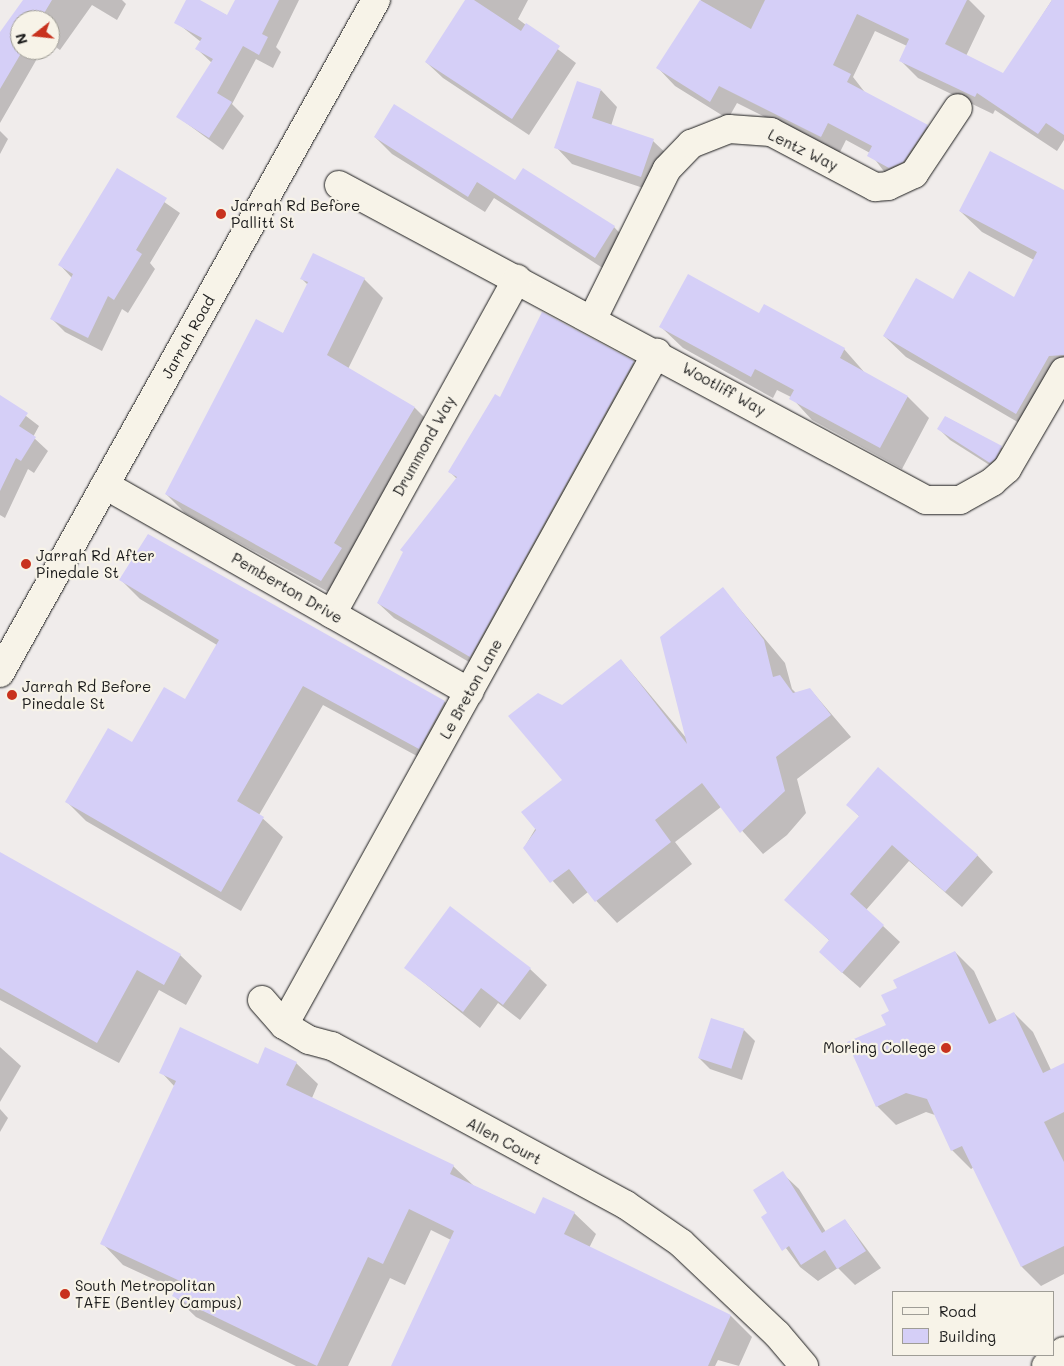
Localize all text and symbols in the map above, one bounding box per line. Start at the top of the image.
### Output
north arrow [10,10,60,60]
text: N [10,31,32,47]
street label: Lentz Way [765,125,841,175]
place label: Jarrah Rd Before Pallitt St [231,196,360,231]
marker: Jarrah Rd Before Pallitt St [215,208,227,220]
street label: Jarrah Road [158,292,218,382]
street label: Wootliff Way [679,359,769,419]
street label: Drummond Way [389,393,459,499]
place label: Jarrah Rd After Pinedale St [36,546,155,581]
street label: Pemberton Drive [228,549,346,627]
marker: Jarrah Rd After Pinedale St [20,558,32,570]
street label: Le Breton Lane [436,636,506,742]
place label: Jarrah Rd Before Pinedale St [22,677,151,712]
marker: Jarrah Rd Before Pinedale St [6,689,18,701]
place label: Morling College [823,1039,936,1057]
marker: Morling College [940,1042,952,1054]
street label: Allen Court [463,1114,545,1168]
place label: South Metropolitan TAFE (Bentley Campus) [75,1276,242,1311]
marker: South Metropolitan TAFE (Bentley Campus) [59,1288,71,1300]
legend [892,1291,1054,1356]
text: Road [939,1301,976,1321]
text: Building [939,1326,996,1346]

